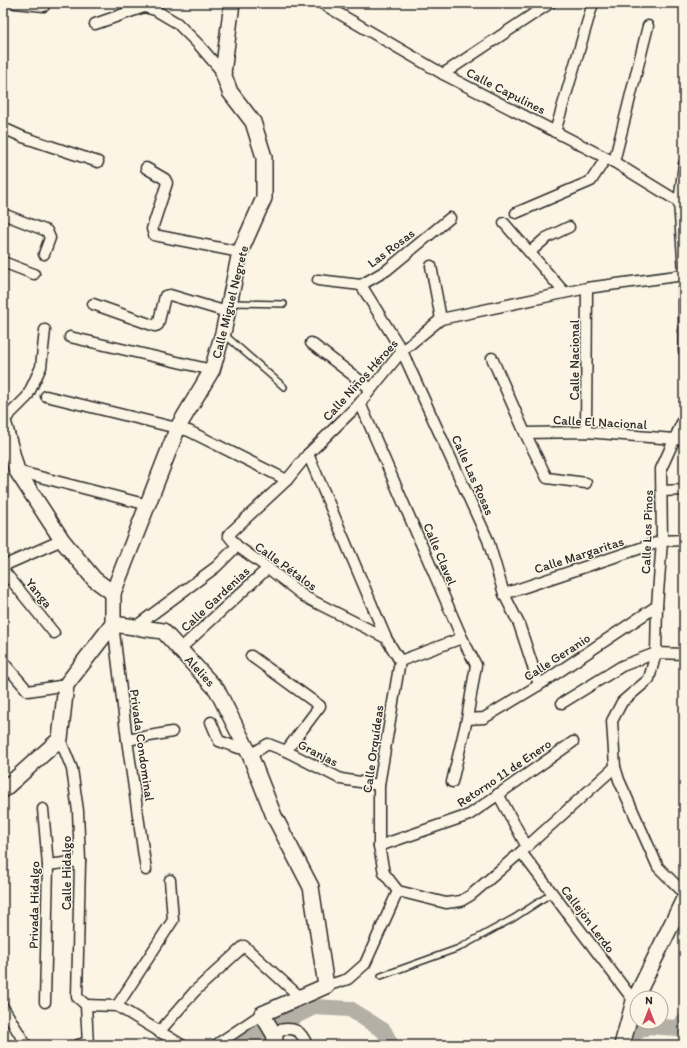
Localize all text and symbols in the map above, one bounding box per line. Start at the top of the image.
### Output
street label: Calle Capulines [464,65,548,117]
street label: Las Rosas [364,225,418,271]
street label: Calle Miguel Negrete [209,244,251,360]
street label: Calle Nacional [567,319,582,400]
street label: Calle Niños Héroes [319,336,401,424]
street label: Calle El Nacional [553,412,648,432]
street label: Calle Las Rosas [449,433,497,518]
street label: Calle Los Pinos [638,489,656,574]
street label: Calle Clavel [420,521,460,588]
street label: Calle Margaritas [532,533,626,577]
street label: Calle Pétalos [252,538,320,594]
street label: Calle Gardenias [177,563,253,635]
street label: Yanga [23,575,56,611]
street label: Calle Geranio [521,630,593,684]
street label: Alelies [182,652,218,690]
street label: Privada Condominal [127,688,157,802]
street label: Calle Orquídeas [359,704,387,794]
street label: Retorno 11 de Enero [454,736,554,810]
street label: Granjas [295,737,341,770]
street label: Calle Hidalgo [59,835,74,910]
street label: Privada Hidalgo [26,861,42,949]
street label: Callejón Lerdo [558,882,618,956]
north arrow [629,990,669,1030]
text: N [645,994,653,1007]

